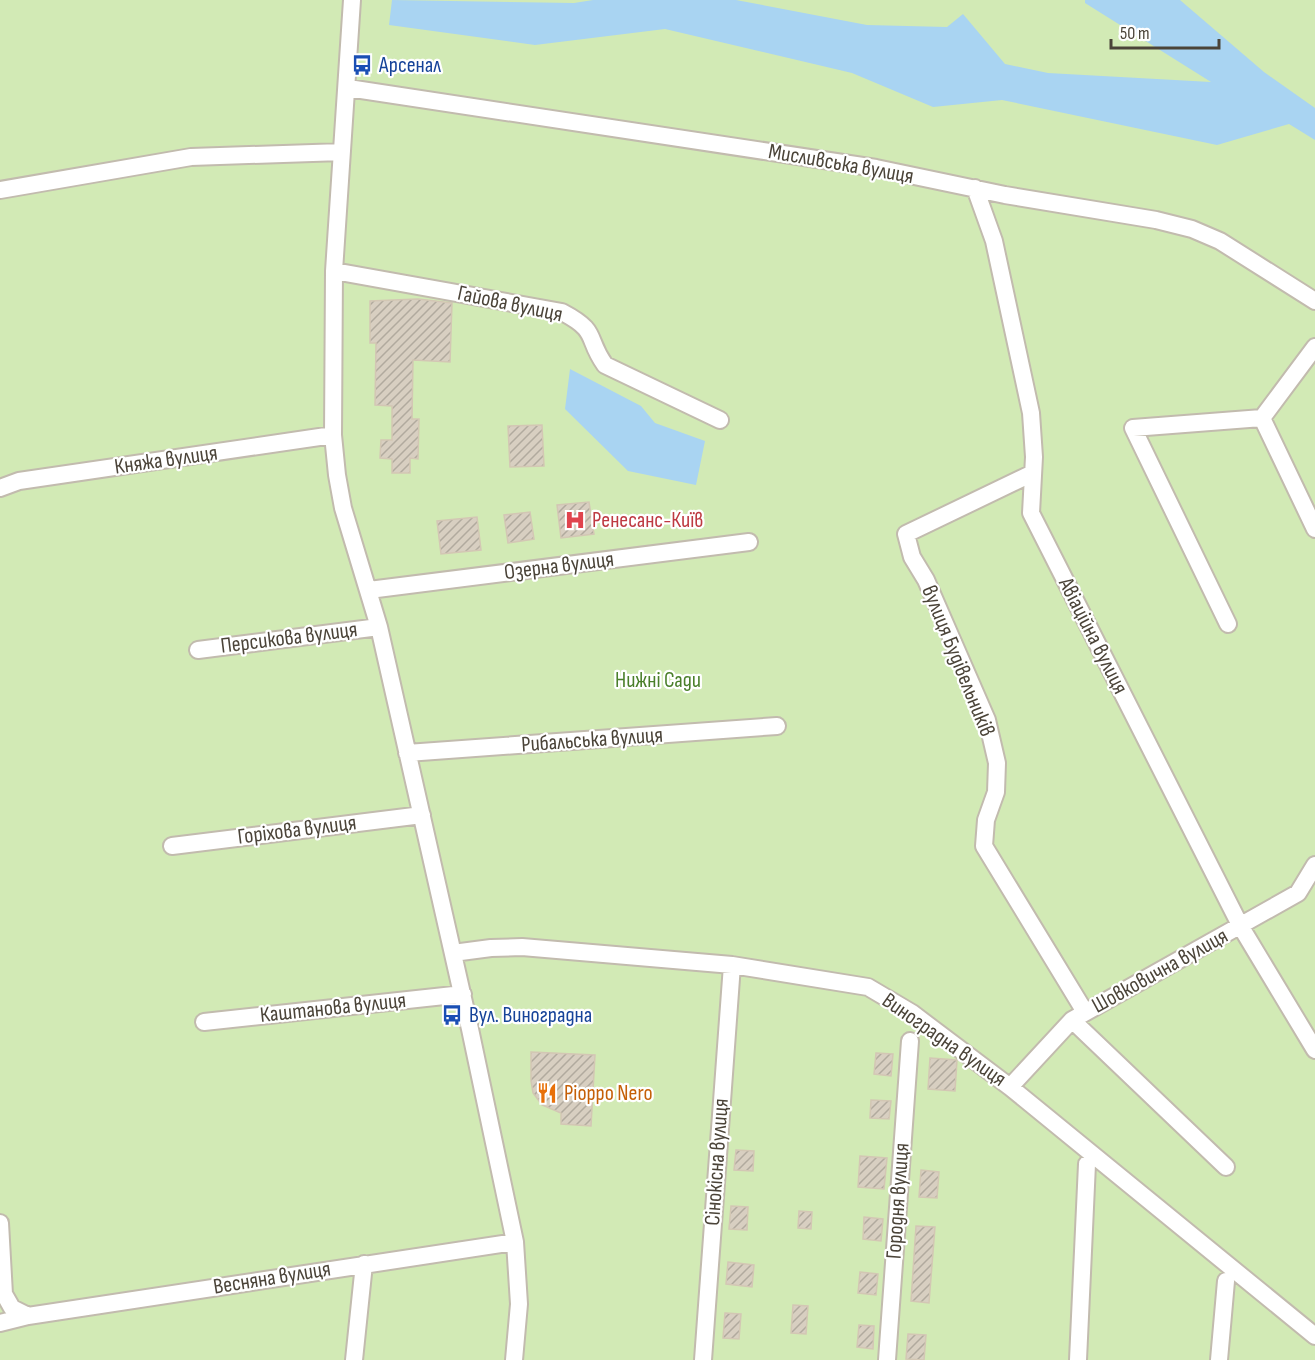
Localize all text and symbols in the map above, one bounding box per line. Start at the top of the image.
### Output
scale bar [1111,12,1219,50]
text: 50 m [1120,23,1150,44]
place label: Арсенал [378,52,441,79]
bus stop icon: Арсенал [350,53,374,77]
street label: Мисливська вулиця [766,138,916,190]
street label: Гайова вулиця [455,280,565,328]
street label: Княжа вулиця [113,439,219,481]
place label: Ренесанс-Київ [592,507,704,534]
hospital icon: Ренесанс-Київ [563,508,587,532]
street label: Озерна вулиця [503,546,615,586]
street label: Авіаційна вулиця [1052,572,1134,699]
street label: вулиця Будівельників [915,581,1001,741]
street label: Персикова вулиця [219,616,359,660]
park label: Нижні Сади [615,667,701,694]
street label: Рибальська вулиця [520,722,664,758]
street label: Горіхова вулиця [236,809,358,851]
street label: Шовковична вулиця [1087,923,1233,1019]
street label: Каштанова вулиця [259,987,407,1029]
street label: Виноградна вулиця [877,987,1011,1093]
place label: Вул. Виноградна [469,1002,592,1029]
bus stop icon: Вул. Виноградна [440,1003,464,1027]
place label: Pioppo Nero [564,1080,653,1107]
restaurant icon: Pioppo Nero [535,1081,559,1105]
street label: Сінокісна вулиця [699,1097,735,1227]
street label: Городня вулиця [880,1142,916,1260]
street label: Весняна вулиця [211,1255,333,1301]

